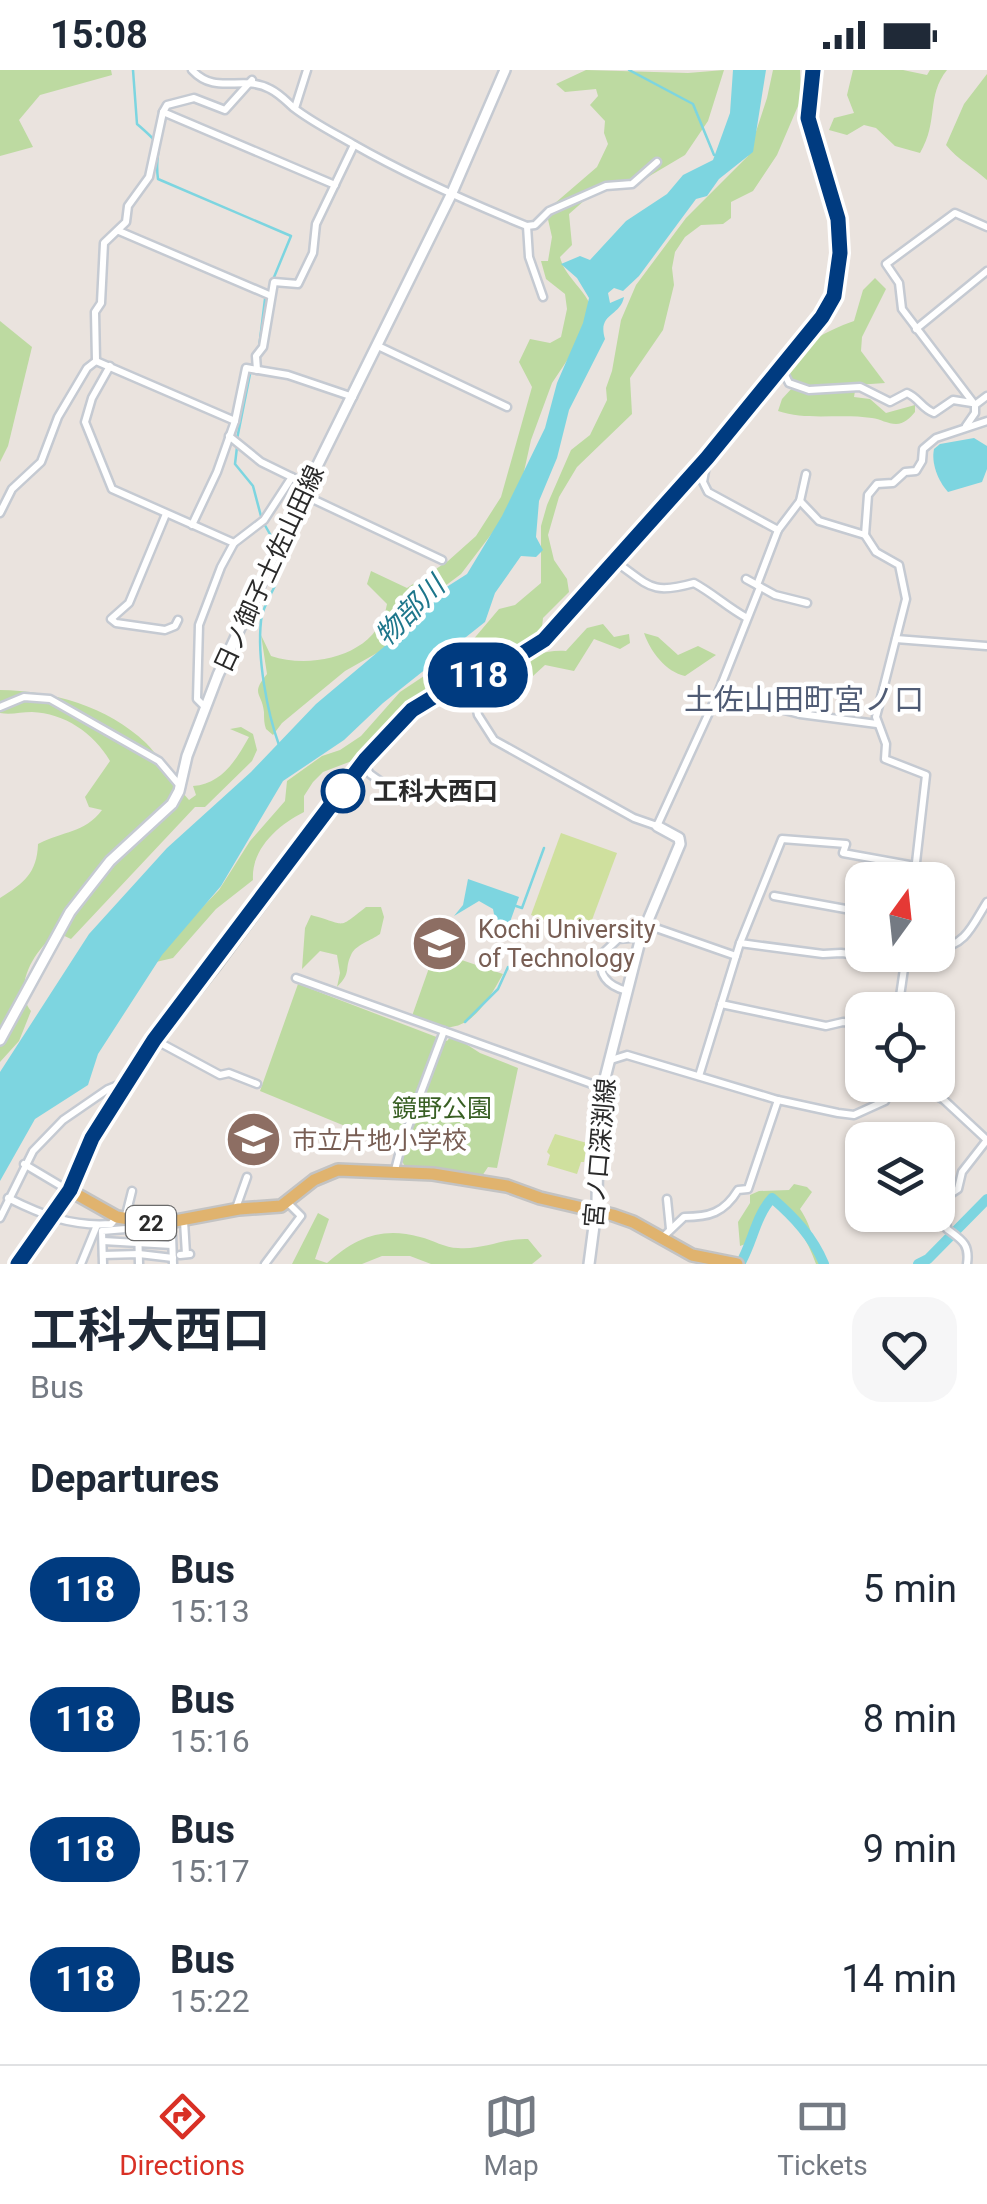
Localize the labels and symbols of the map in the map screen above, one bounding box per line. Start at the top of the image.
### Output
street label: 日ノ御子土佐山田線 [208,461,330,677]
water label: 物部川 [369,568,453,652]
line badge: 118 [420,642,536,708]
district label: 土佐山田町宮ノ口 [684,682,924,717]
marker: 工科大西口 [322,770,364,812]
place label: 工科大西口 [373,777,498,806]
north arrow [845,862,955,972]
school or university icon: Kochi University of Technology [409,913,469,973]
place label: Kochi University of Technology [478,915,656,973]
street label: 宮ノ口深渕線 [579,1077,621,1229]
park label: 鏡野公園 [392,1094,492,1123]
school or university icon: 市立片地小学校 [223,1110,283,1170]
place label: 市立片地小学校 [292,1126,467,1155]
road number: 22 [126,1206,176,1240]

